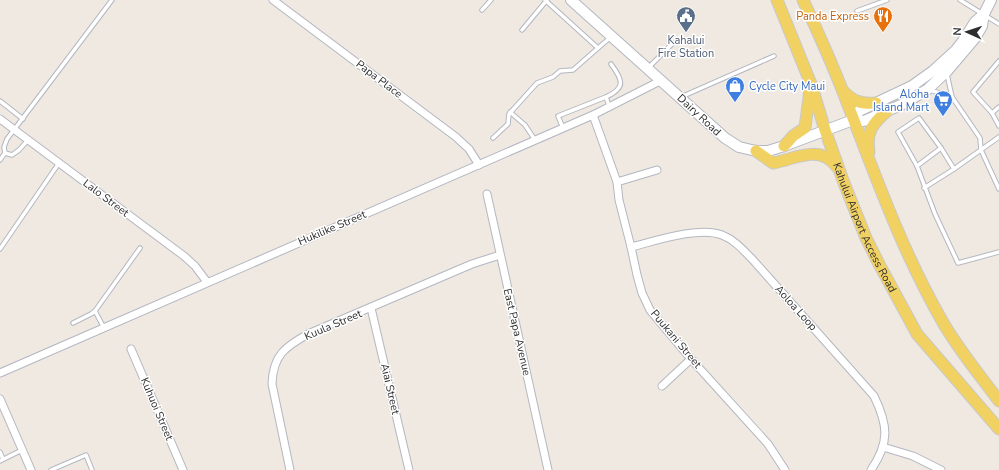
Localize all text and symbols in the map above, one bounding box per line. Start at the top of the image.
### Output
public building icon: Kahalui Fire Station [675,5,697,33]
restaurant icon: Panda Express [872,5,894,33]
place label: Panda Express [796,9,869,24]
north arrow [947,12,987,52]
text: N [950,27,965,36]
place label: Kahalui Fire Station [658,33,714,61]
street label: Papa Place [353,57,405,101]
shop icon: Cycle City Maui [724,75,746,103]
place label: Cycle City Maui [749,79,825,94]
place label: Aloha Island Mart [873,87,929,115]
supermarket icon: Aloha Island Mart [932,89,954,117]
street label: Dairy Road [674,91,724,139]
street label: Kahului Airport Access Road [830,160,900,295]
street label: Lalo Street [80,176,132,220]
street label: Hukilike Street [296,207,368,249]
street label: Aoloa Loop [771,282,821,334]
street label: East Papa Avenue [500,287,534,377]
street label: Kuula Street [302,306,364,344]
street label: Puukani Street [647,307,705,372]
street label: Aiai Street [377,362,403,416]
street label: Kuhuoi Street [137,375,177,443]

